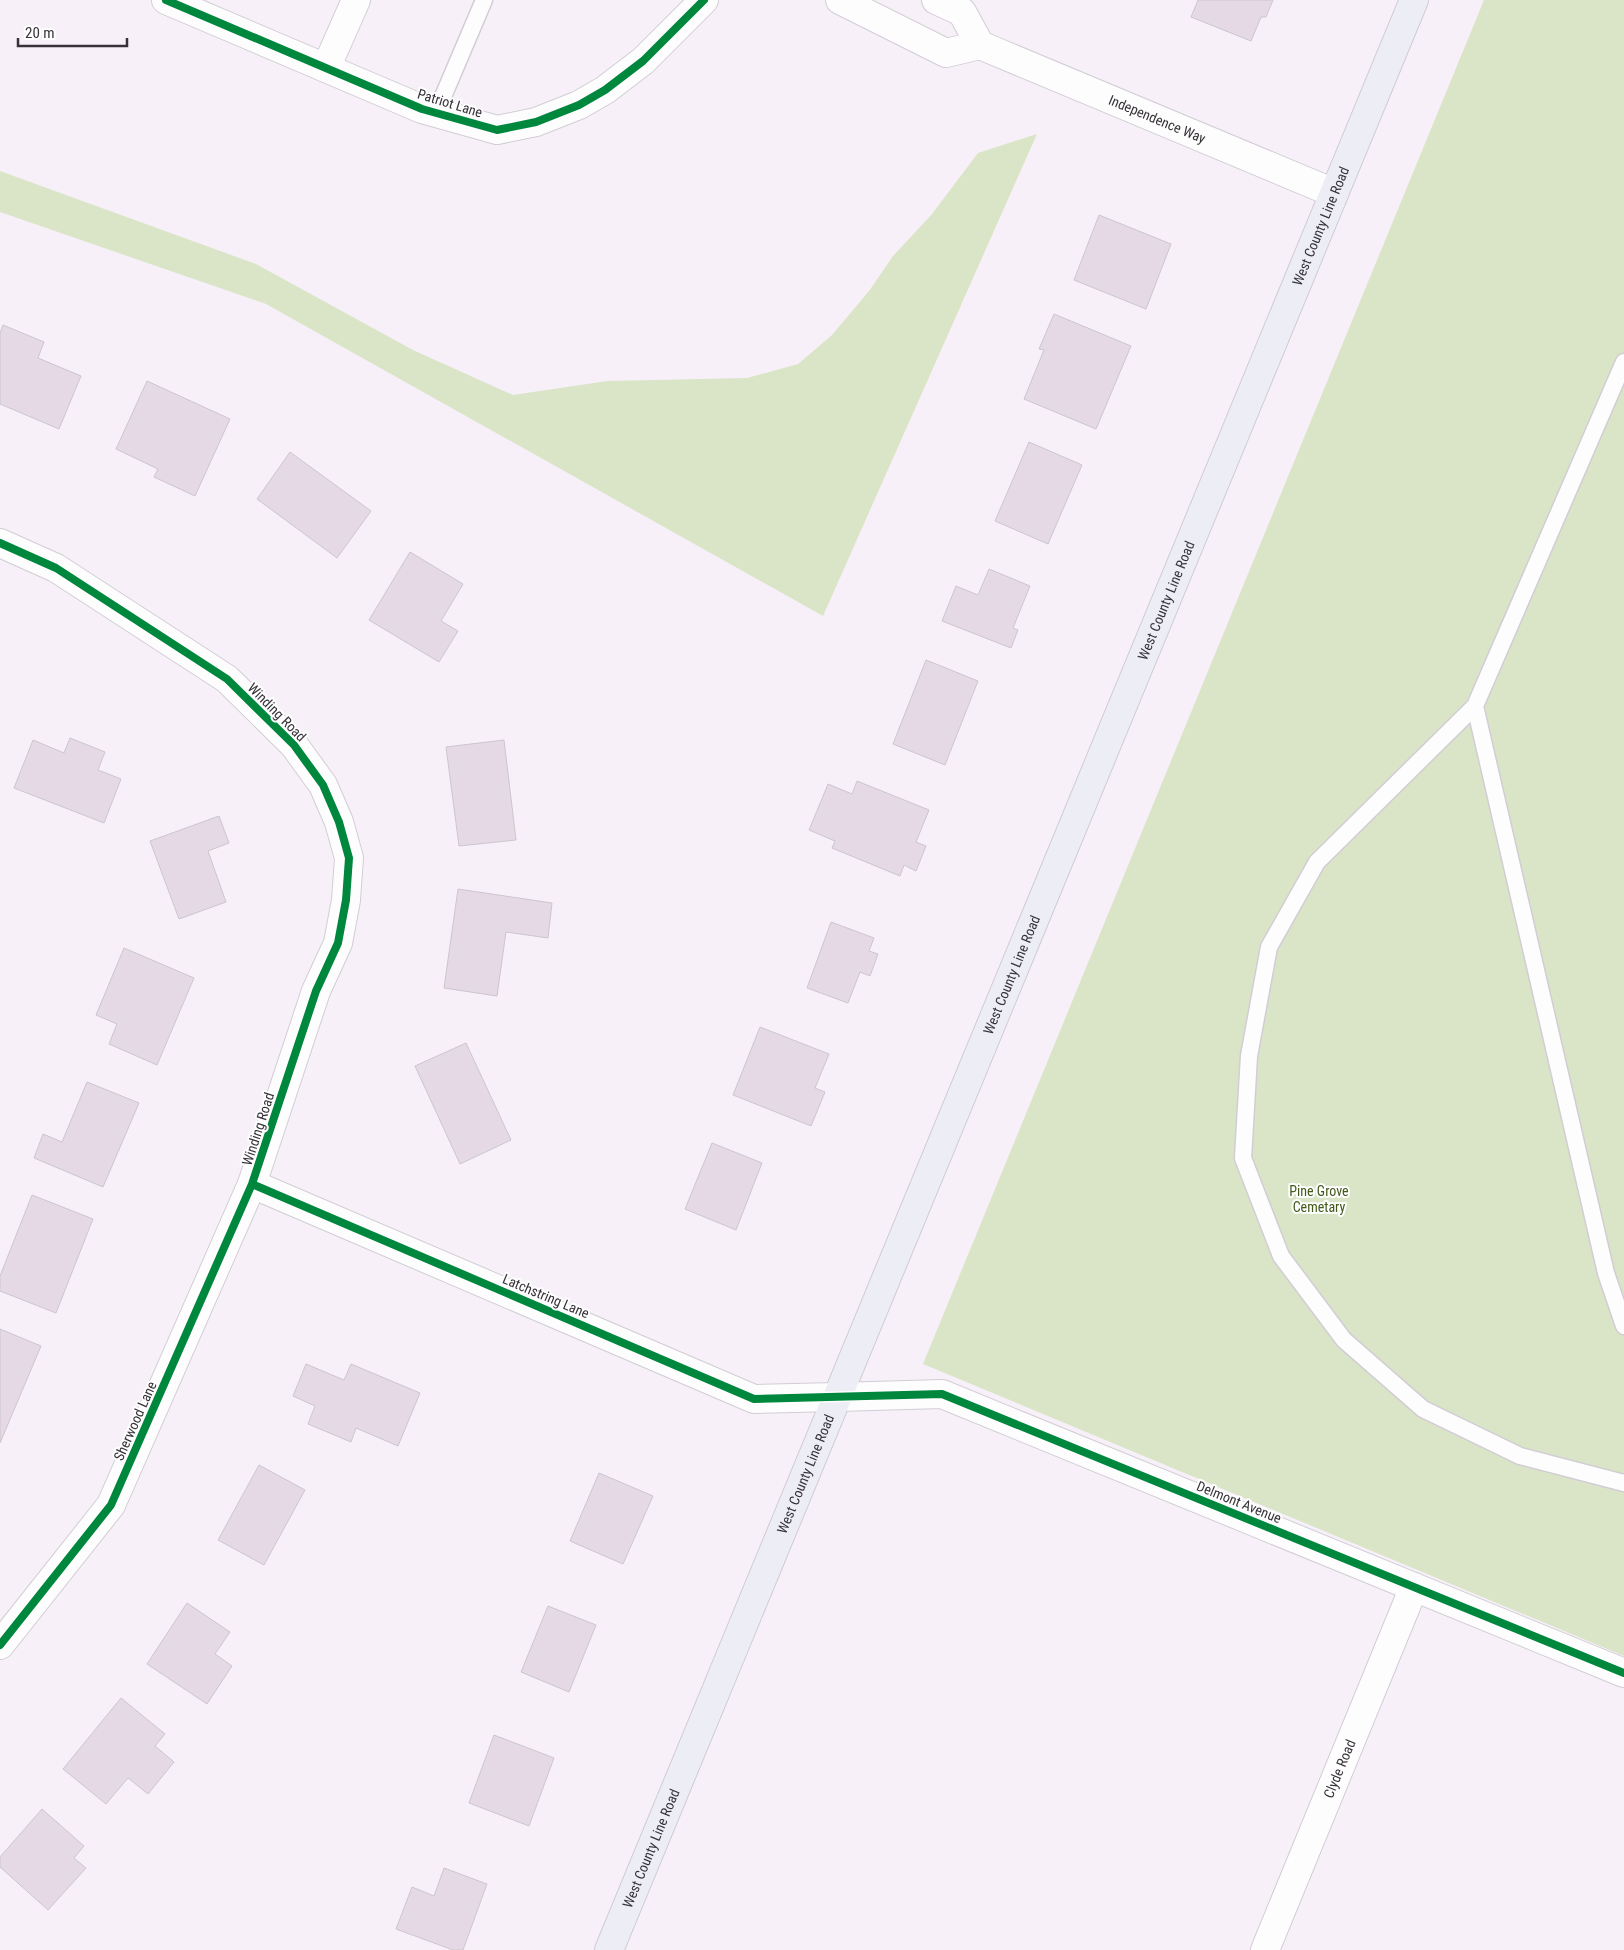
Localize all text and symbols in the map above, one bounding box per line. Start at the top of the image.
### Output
scale bar [18,15,126,47]
text: 20 m [25,24,55,42]
street label: Patriot Lane [416,86,485,121]
street label: Independence Way [1106,92,1208,146]
street label: West County Line Road [1289,164,1352,288]
street label: West County Line Road [1134,539,1198,662]
street label: Winding Road [245,680,309,744]
street label: West County Line Road [980,913,1043,1037]
street label: Winding Road [239,1090,277,1168]
park label: Pine Grove Cemetary [1289,1183,1349,1215]
street label: Latchstring Lane [500,1271,592,1322]
street label: Sherwood Lane [110,1379,160,1463]
street label: West County Line Road [774,1412,837,1536]
street label: Delmont Avenue [1194,1478,1284,1526]
street label: Clyde Road [1320,1737,1359,1800]
street label: West County Line Road [619,1787,683,1910]

